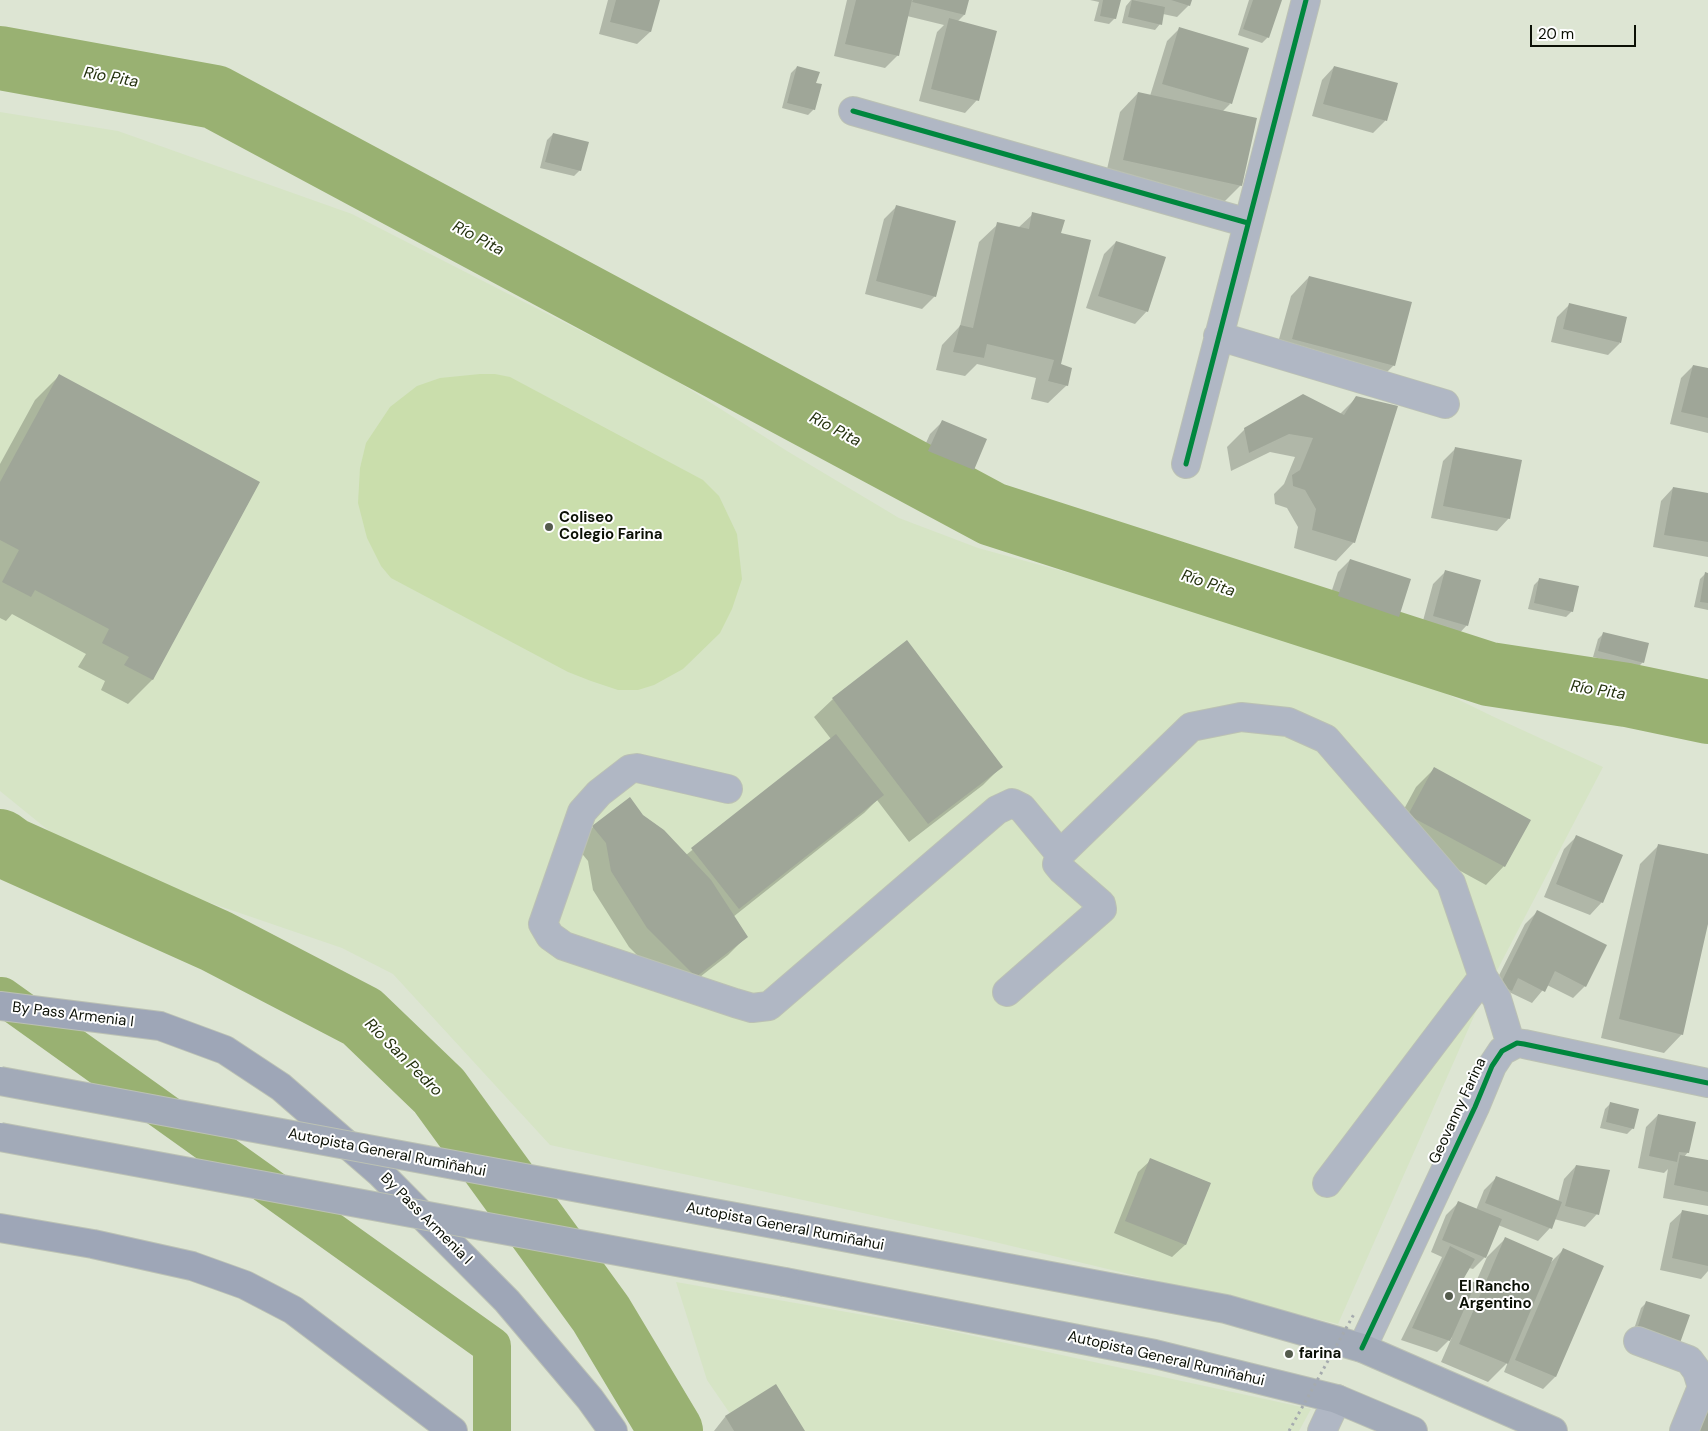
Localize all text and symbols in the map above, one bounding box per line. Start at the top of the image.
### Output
scale bar [1533,15,1639,47]
text: 20 m [1538,24,1574,44]
water label: Río Pita [82,64,140,92]
water label: Río Pita [449,218,507,260]
water label: Río Pita [806,409,864,451]
place label: Coliseo Colegio Farina [559,509,663,544]
marker: Coliseo Colegio Farina [543,521,555,533]
water label: Río Pita [1179,566,1237,602]
water label: Río Pita [1569,677,1627,705]
street label: By Pass Armenia I [11,999,135,1031]
water label: Río San Pedro [360,1015,446,1101]
street label: Geovanny Farina [1426,1055,1490,1167]
street label: Autopista General Rumiñahui [286,1125,488,1181]
street label: By Pass Armenia I [376,1169,476,1269]
street label: Autopista General Rumiñahui [684,1199,886,1255]
place label: El Rancho Argentino [1459,1278,1532,1313]
marker: El Rancho Argentino [1443,1290,1455,1302]
street label: Autopista General Rumiñahui [1066,1328,1266,1390]
place label: farina [1299,1345,1341,1363]
marker: farina [1283,1348,1295,1360]

